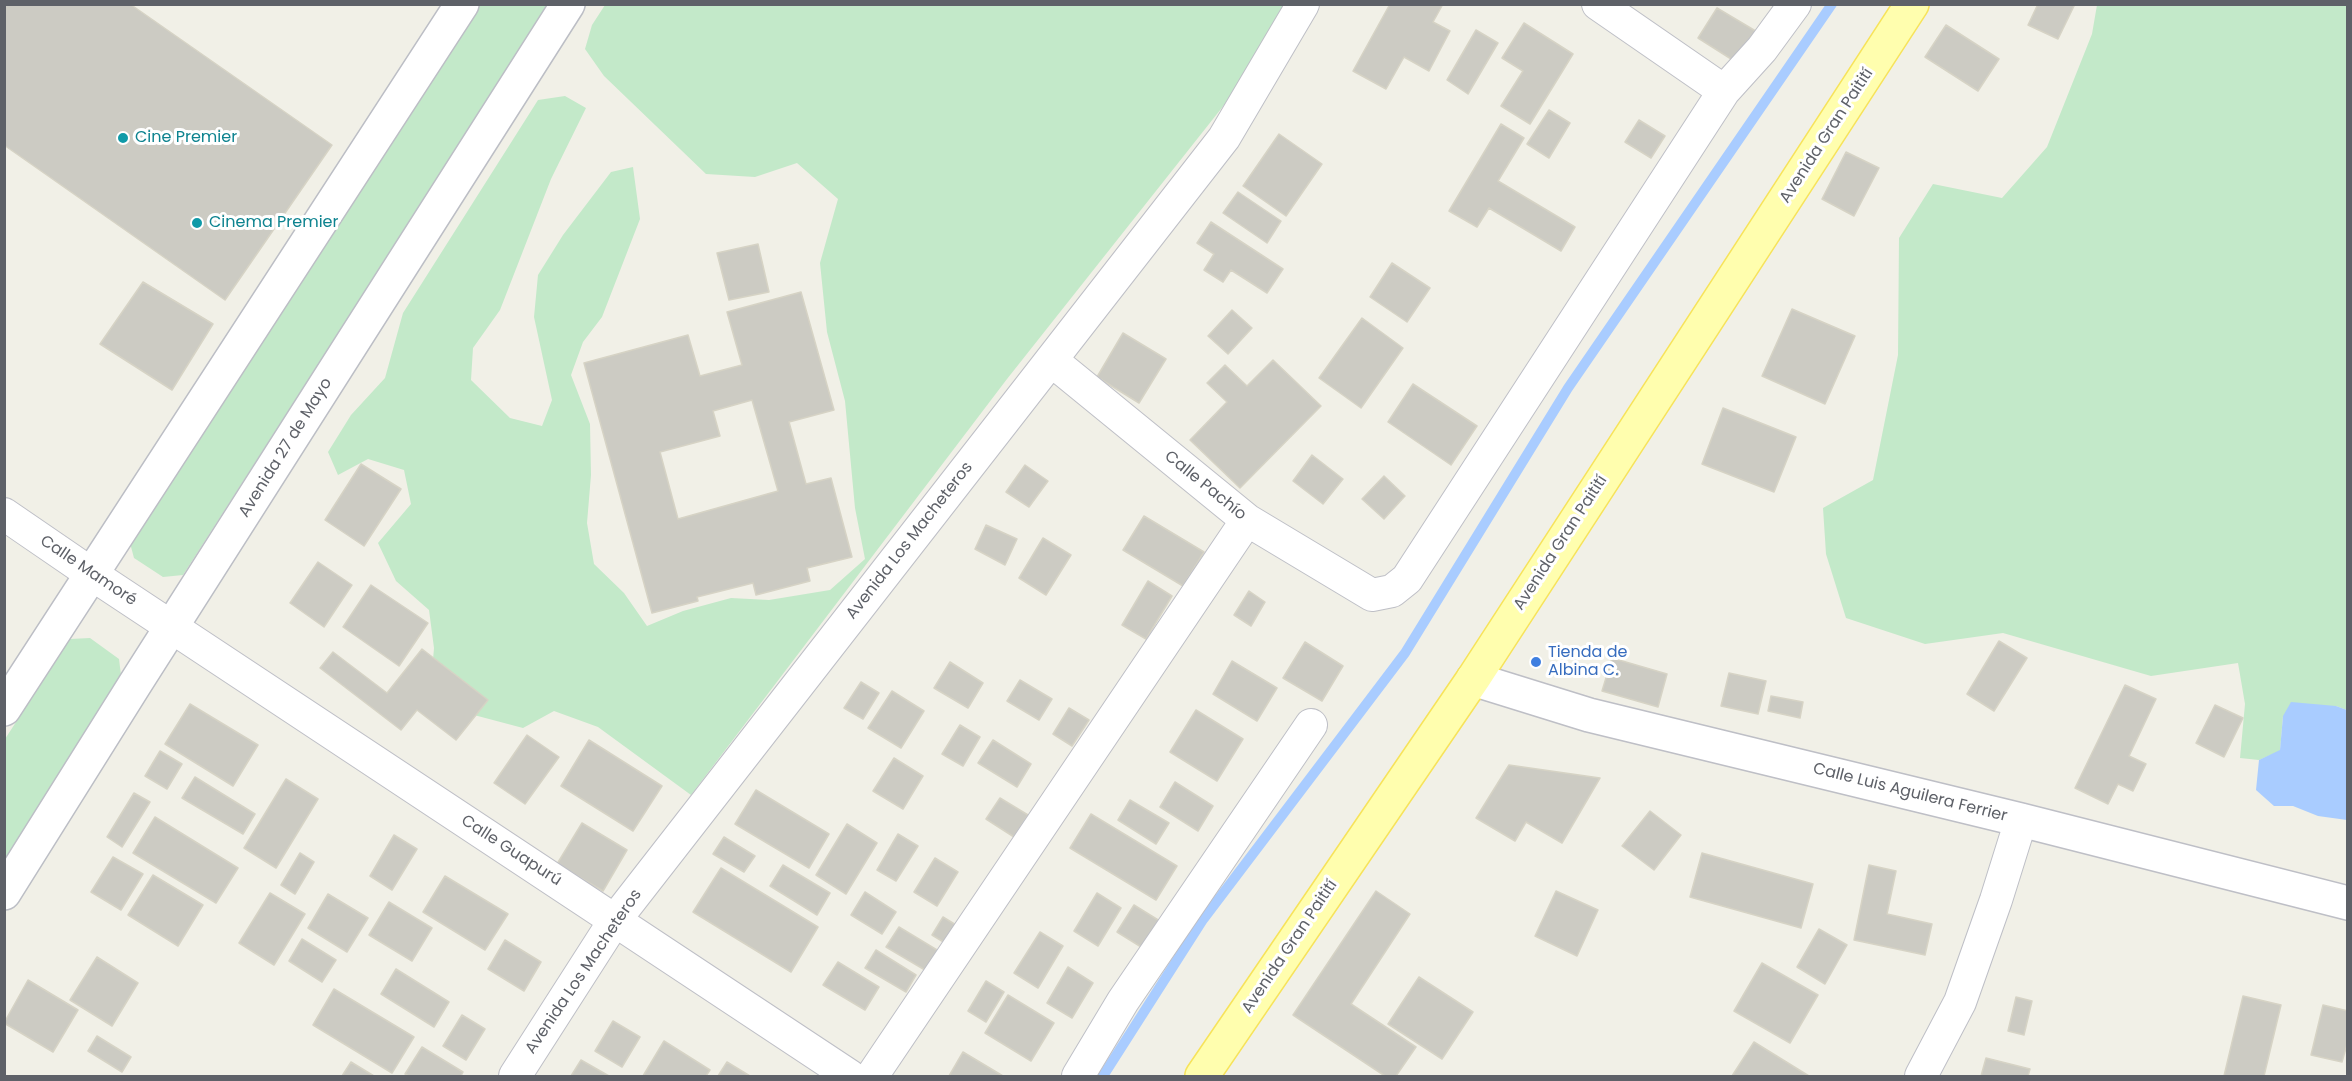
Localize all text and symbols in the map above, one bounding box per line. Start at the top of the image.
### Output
street label: Avenida Gran Paitití [1776,65,1878,207]
place label: Cine Premier [135,128,237,148]
marker: Cine Premier [116,131,130,145]
place label: Cinema Premier [209,213,338,233]
marker: Cinema Premier [190,216,204,230]
street label: Avenida 27 de Mayo [235,375,337,521]
street label: Calle Pachío [1160,447,1250,525]
street label: Avenida Los Macheteros [843,459,977,623]
street label: Avenida Gran Paitití [1510,472,1612,614]
street label: Calle Mamoré [36,532,140,610]
place label: Tienda de Albina C. [1548,643,1627,681]
marker: Tienda de Albina C. [1529,655,1543,669]
street label: Calle Luis Aguilera Ferrier [1811,760,2009,826]
street label: Calle Guapurú [457,811,565,891]
street label: Avenida Gran Paitití [1238,877,1342,1017]
street label: Avenida Los Macheteros [522,886,646,1058]

